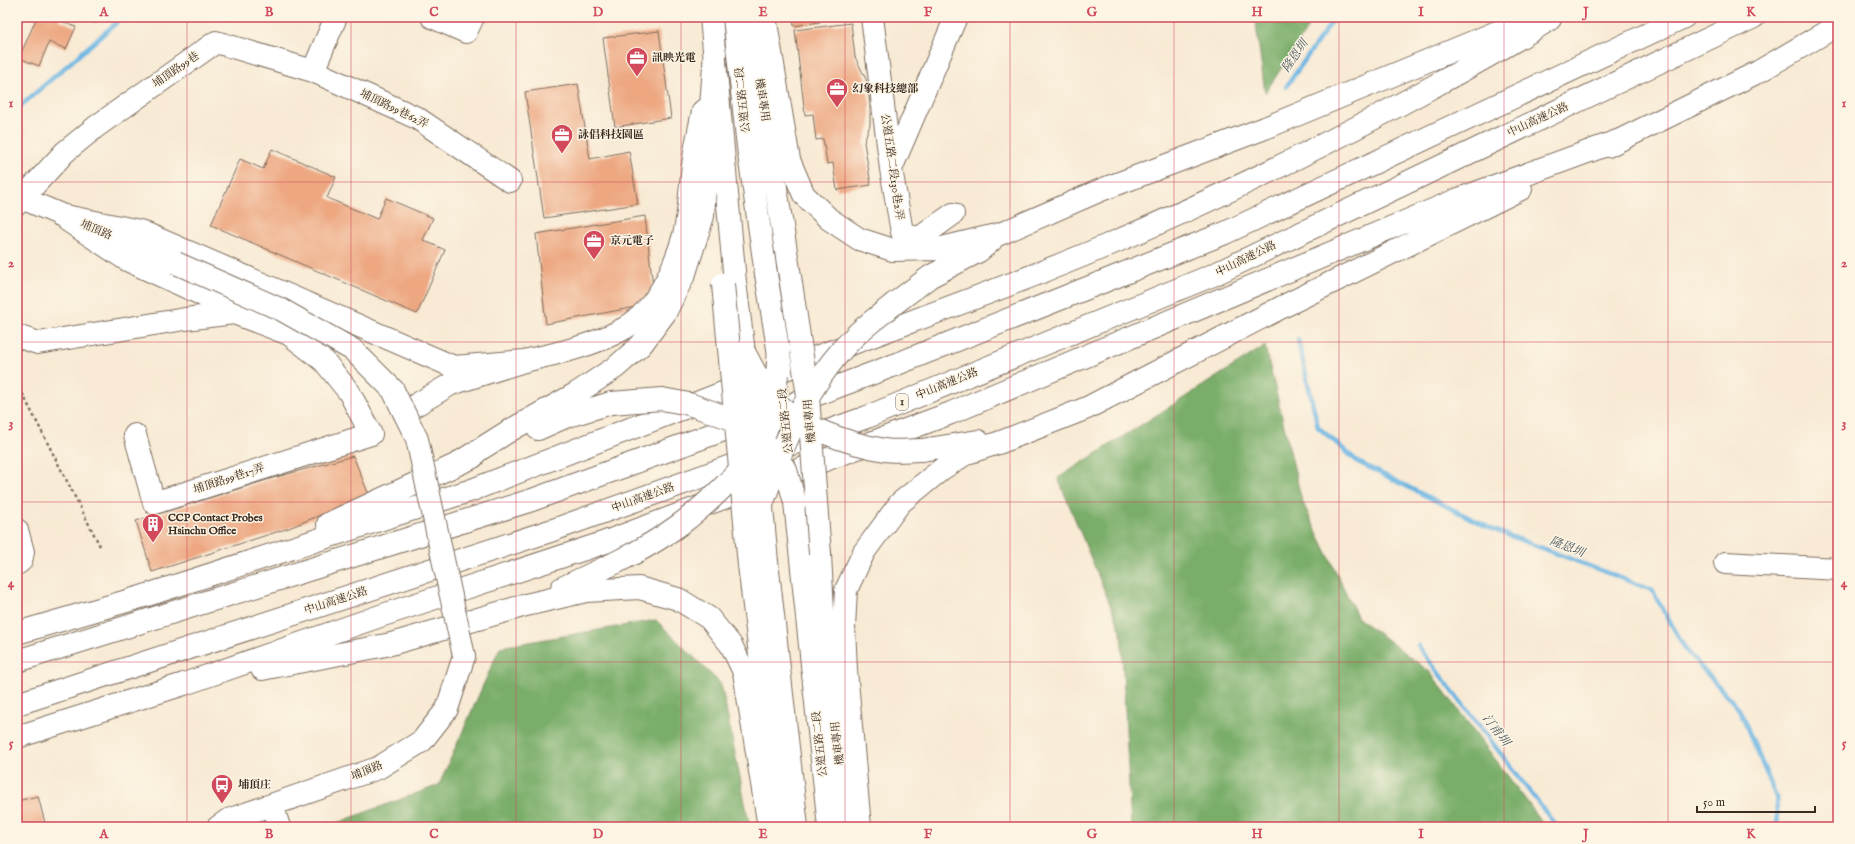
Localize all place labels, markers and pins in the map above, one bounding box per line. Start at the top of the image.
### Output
office icon: 訊映光電 [624,45,650,78]
place label: 訊映光電 [652,51,696,65]
office icon: 幻象科技總部 [824,76,850,109]
place label: 幻象科技總部 [852,82,919,96]
office icon: 詠倡科技園區 [549,122,575,155]
place label: 詠倡科技園區 [578,128,644,142]
office icon: 京元電子 [581,228,607,261]
place label: 京元電子 [610,234,654,248]
building icon: CCP Contact Probes Hsinchu Office [140,511,166,544]
place label: CCP Contact Probes Hsinchu Office [168,511,263,538]
bus stop icon: 埔頂庄 [209,772,235,805]
place label: 埔頂庄 [238,778,271,792]

